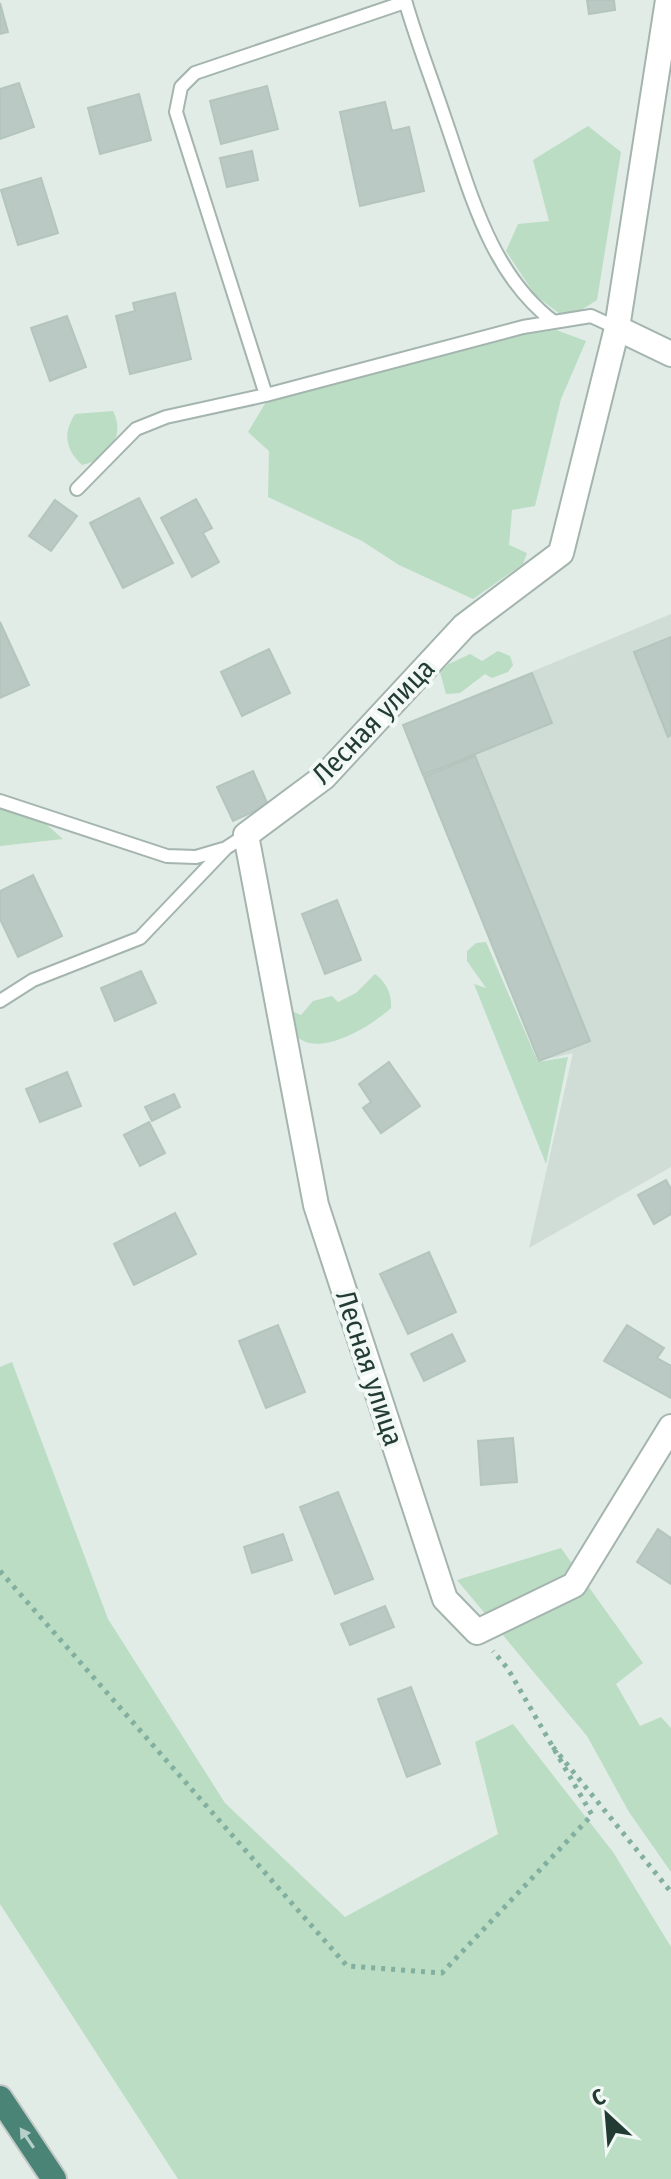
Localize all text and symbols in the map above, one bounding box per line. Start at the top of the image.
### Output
street label: Лесная улица [305,652,441,791]
street label: Лесная улица [329,1286,410,1450]
north arrow [567,2075,647,2155]
text: С [587,2083,610,2112]
one-way arrow [20,2128,35,2149]

